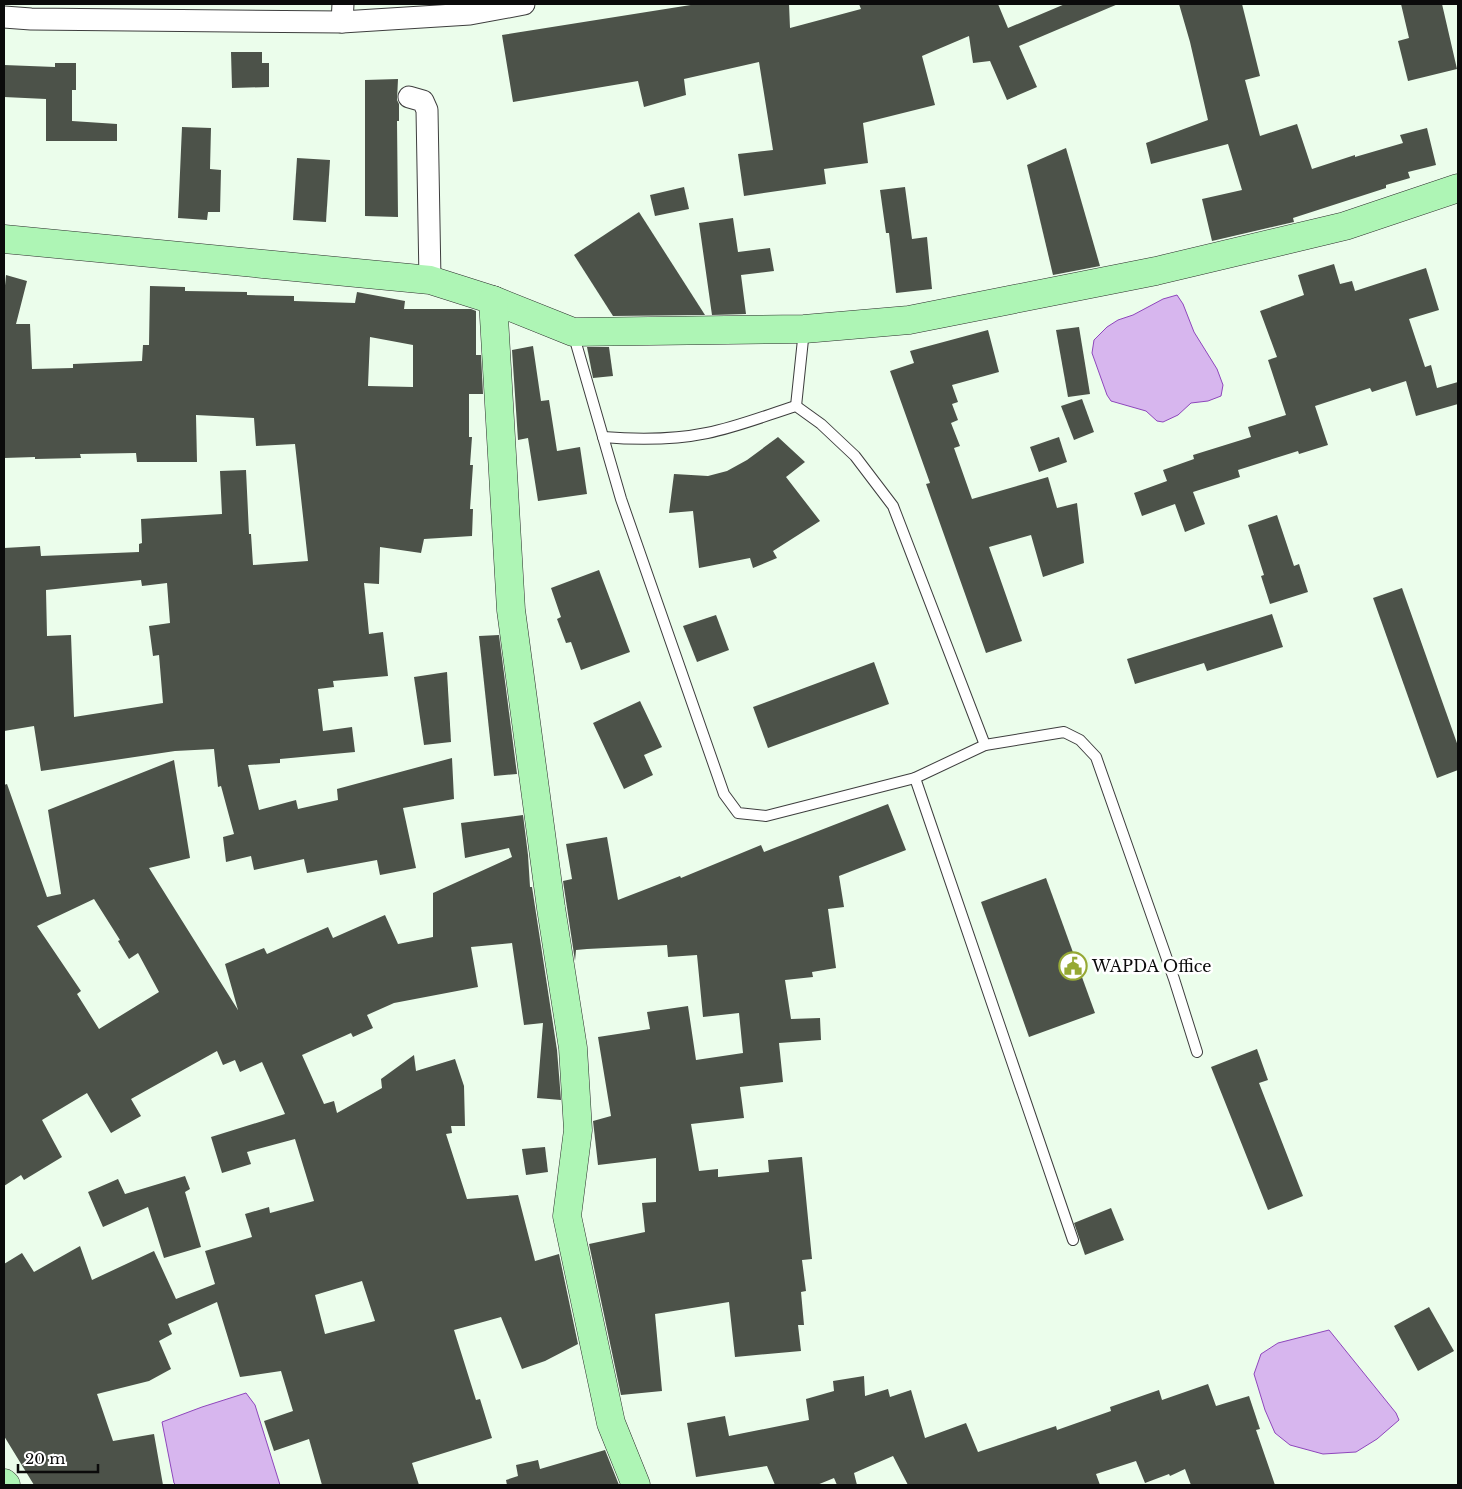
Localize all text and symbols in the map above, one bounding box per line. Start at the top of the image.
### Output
public building icon: WAPDA Office [1058,951,1088,981]
place label: WAPDA Office [1091,956,1211,976]
scale bar [18,1442,98,1474]
text: 20 m [25,1449,65,1468]

